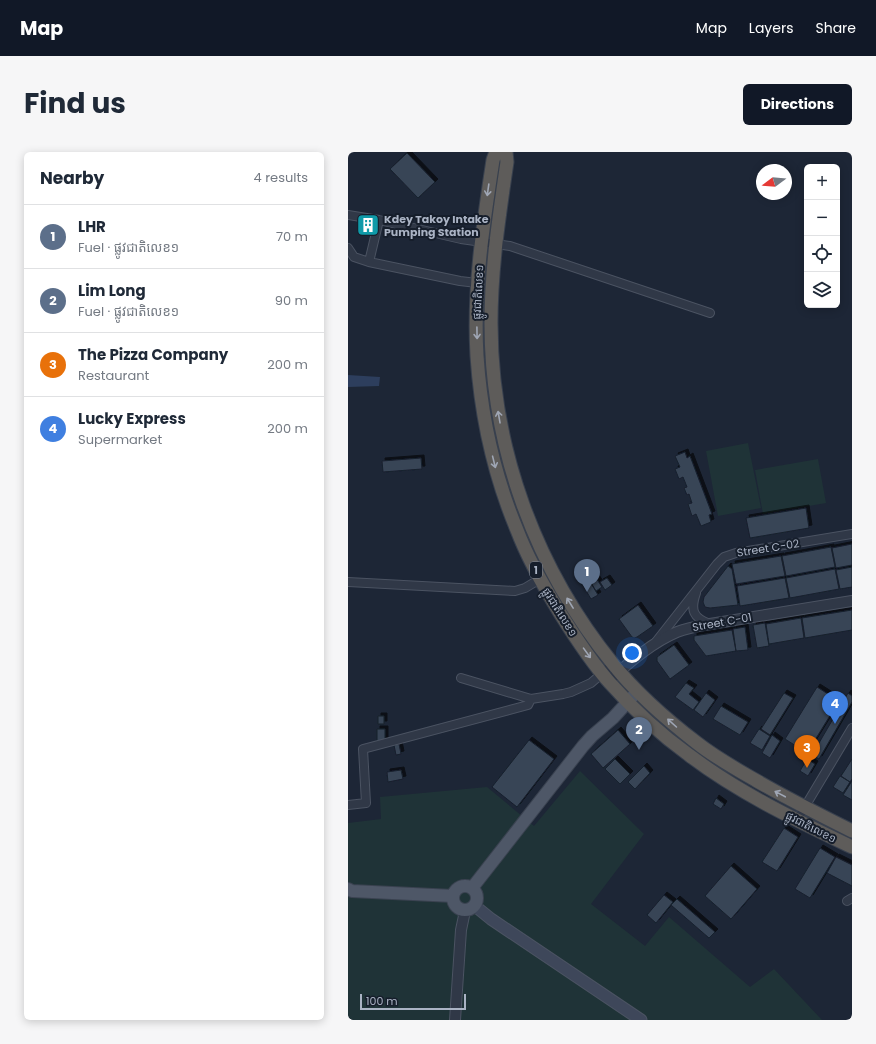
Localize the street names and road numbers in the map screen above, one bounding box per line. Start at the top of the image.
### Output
street label: ផ្លូវជាតិលេខ១ [469,264,490,320]
street label: Street C-02 [736,535,800,561]
road number: 1 [530,562,542,578]
street label: ផ្លូវជាតិលេខ១ [537,584,581,641]
street label: Street C-01 [691,609,753,635]
street label: ផ្លូវជាតិលេខ១ [782,807,839,849]

